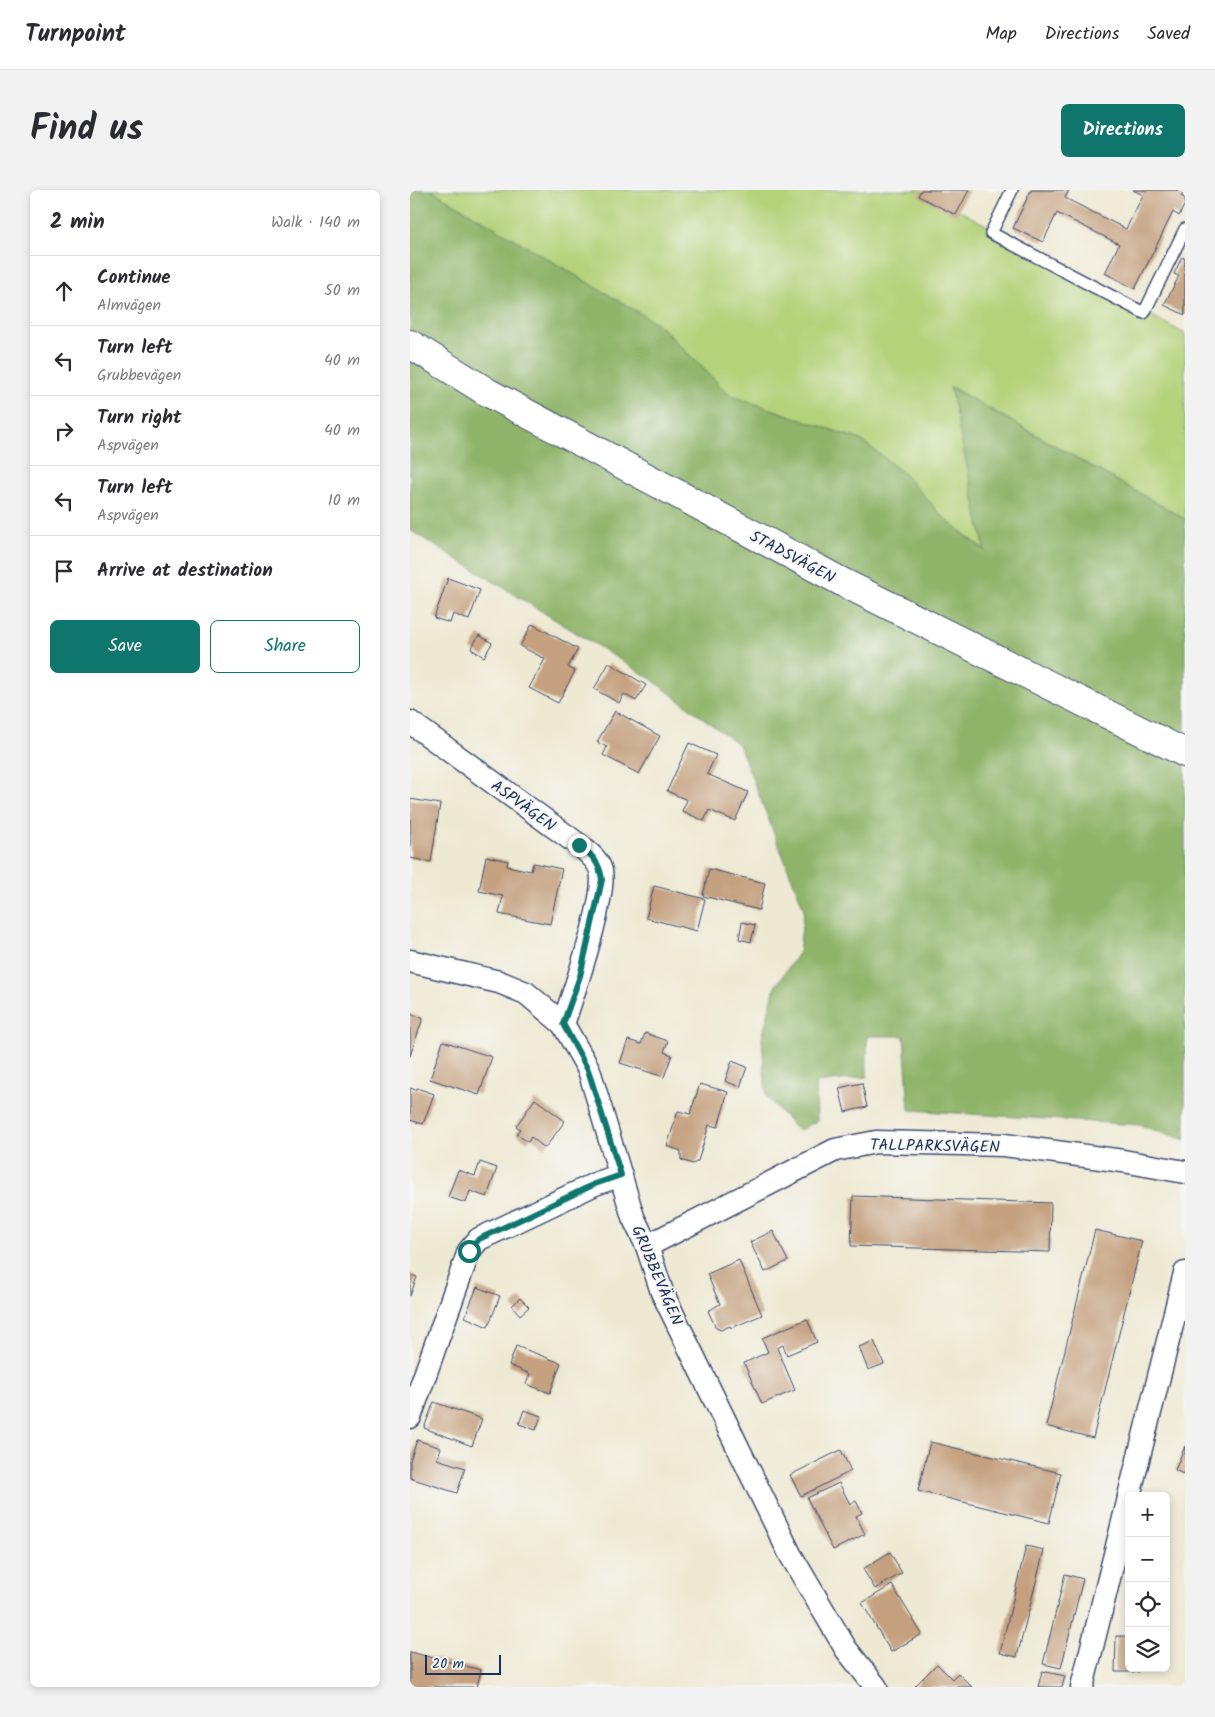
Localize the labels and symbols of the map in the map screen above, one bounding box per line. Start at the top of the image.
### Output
street label: STADSVÄGEN [745,524,840,590]
street label: ASPVÄGEN [485,774,561,839]
route end [568,834,591,857]
street label: TALLPARKSVÄGEN [870,1133,1000,1160]
street label: GRUBBEVÄGEN [624,1222,689,1330]
route start [458,1240,481,1263]
scale bar [425,1652,501,1675]

